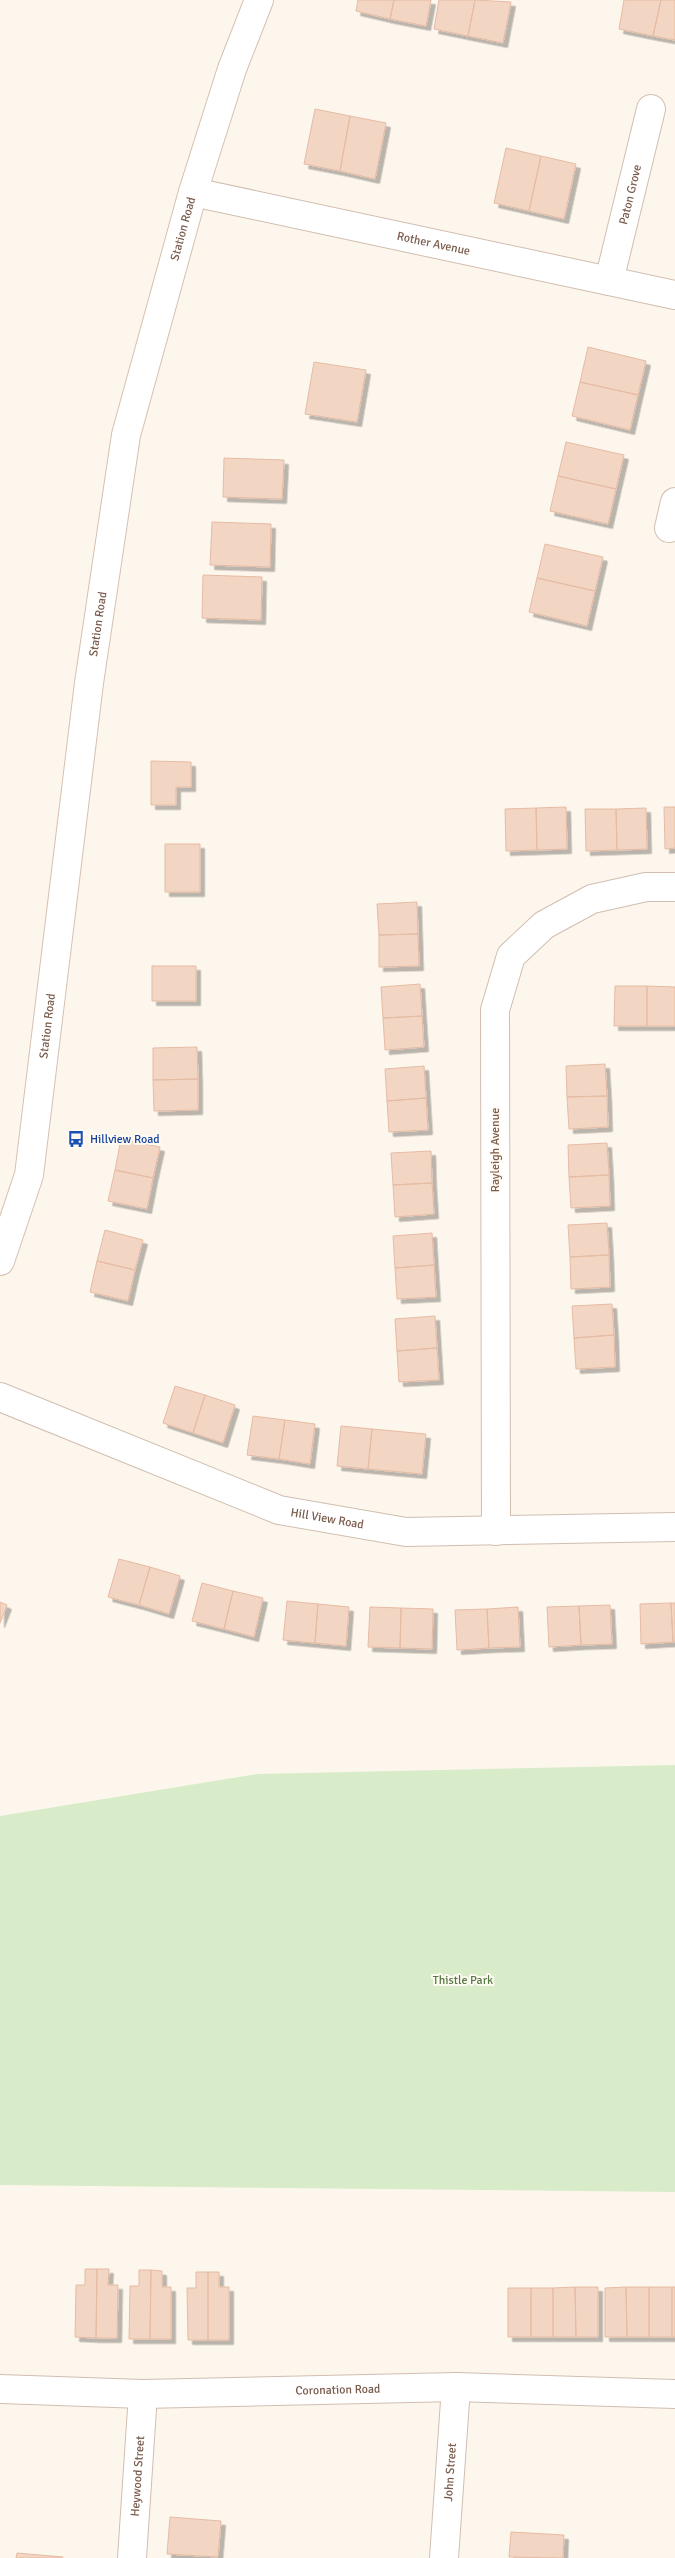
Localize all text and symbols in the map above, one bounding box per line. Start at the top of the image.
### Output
street label: Paton Grove [616,163,645,226]
street label: Station Road [167,195,199,263]
street label: Rother Avenue [395,229,472,259]
street label: Station Road [86,591,111,658]
street label: Station Road [36,992,59,1059]
street label: Rayleigh Avenue [488,1108,503,1192]
bus stop icon: Hillview Road [66,1129,86,1149]
place label: Hillview Road [90,1132,160,1147]
street label: Hill View Road [289,1505,365,1533]
park label: Thistle Park [433,1973,493,1988]
street label: Coronation Road [295,2382,381,2399]
street label: Heywood Street [128,2435,148,2517]
street label: John Street [441,2442,460,2502]

